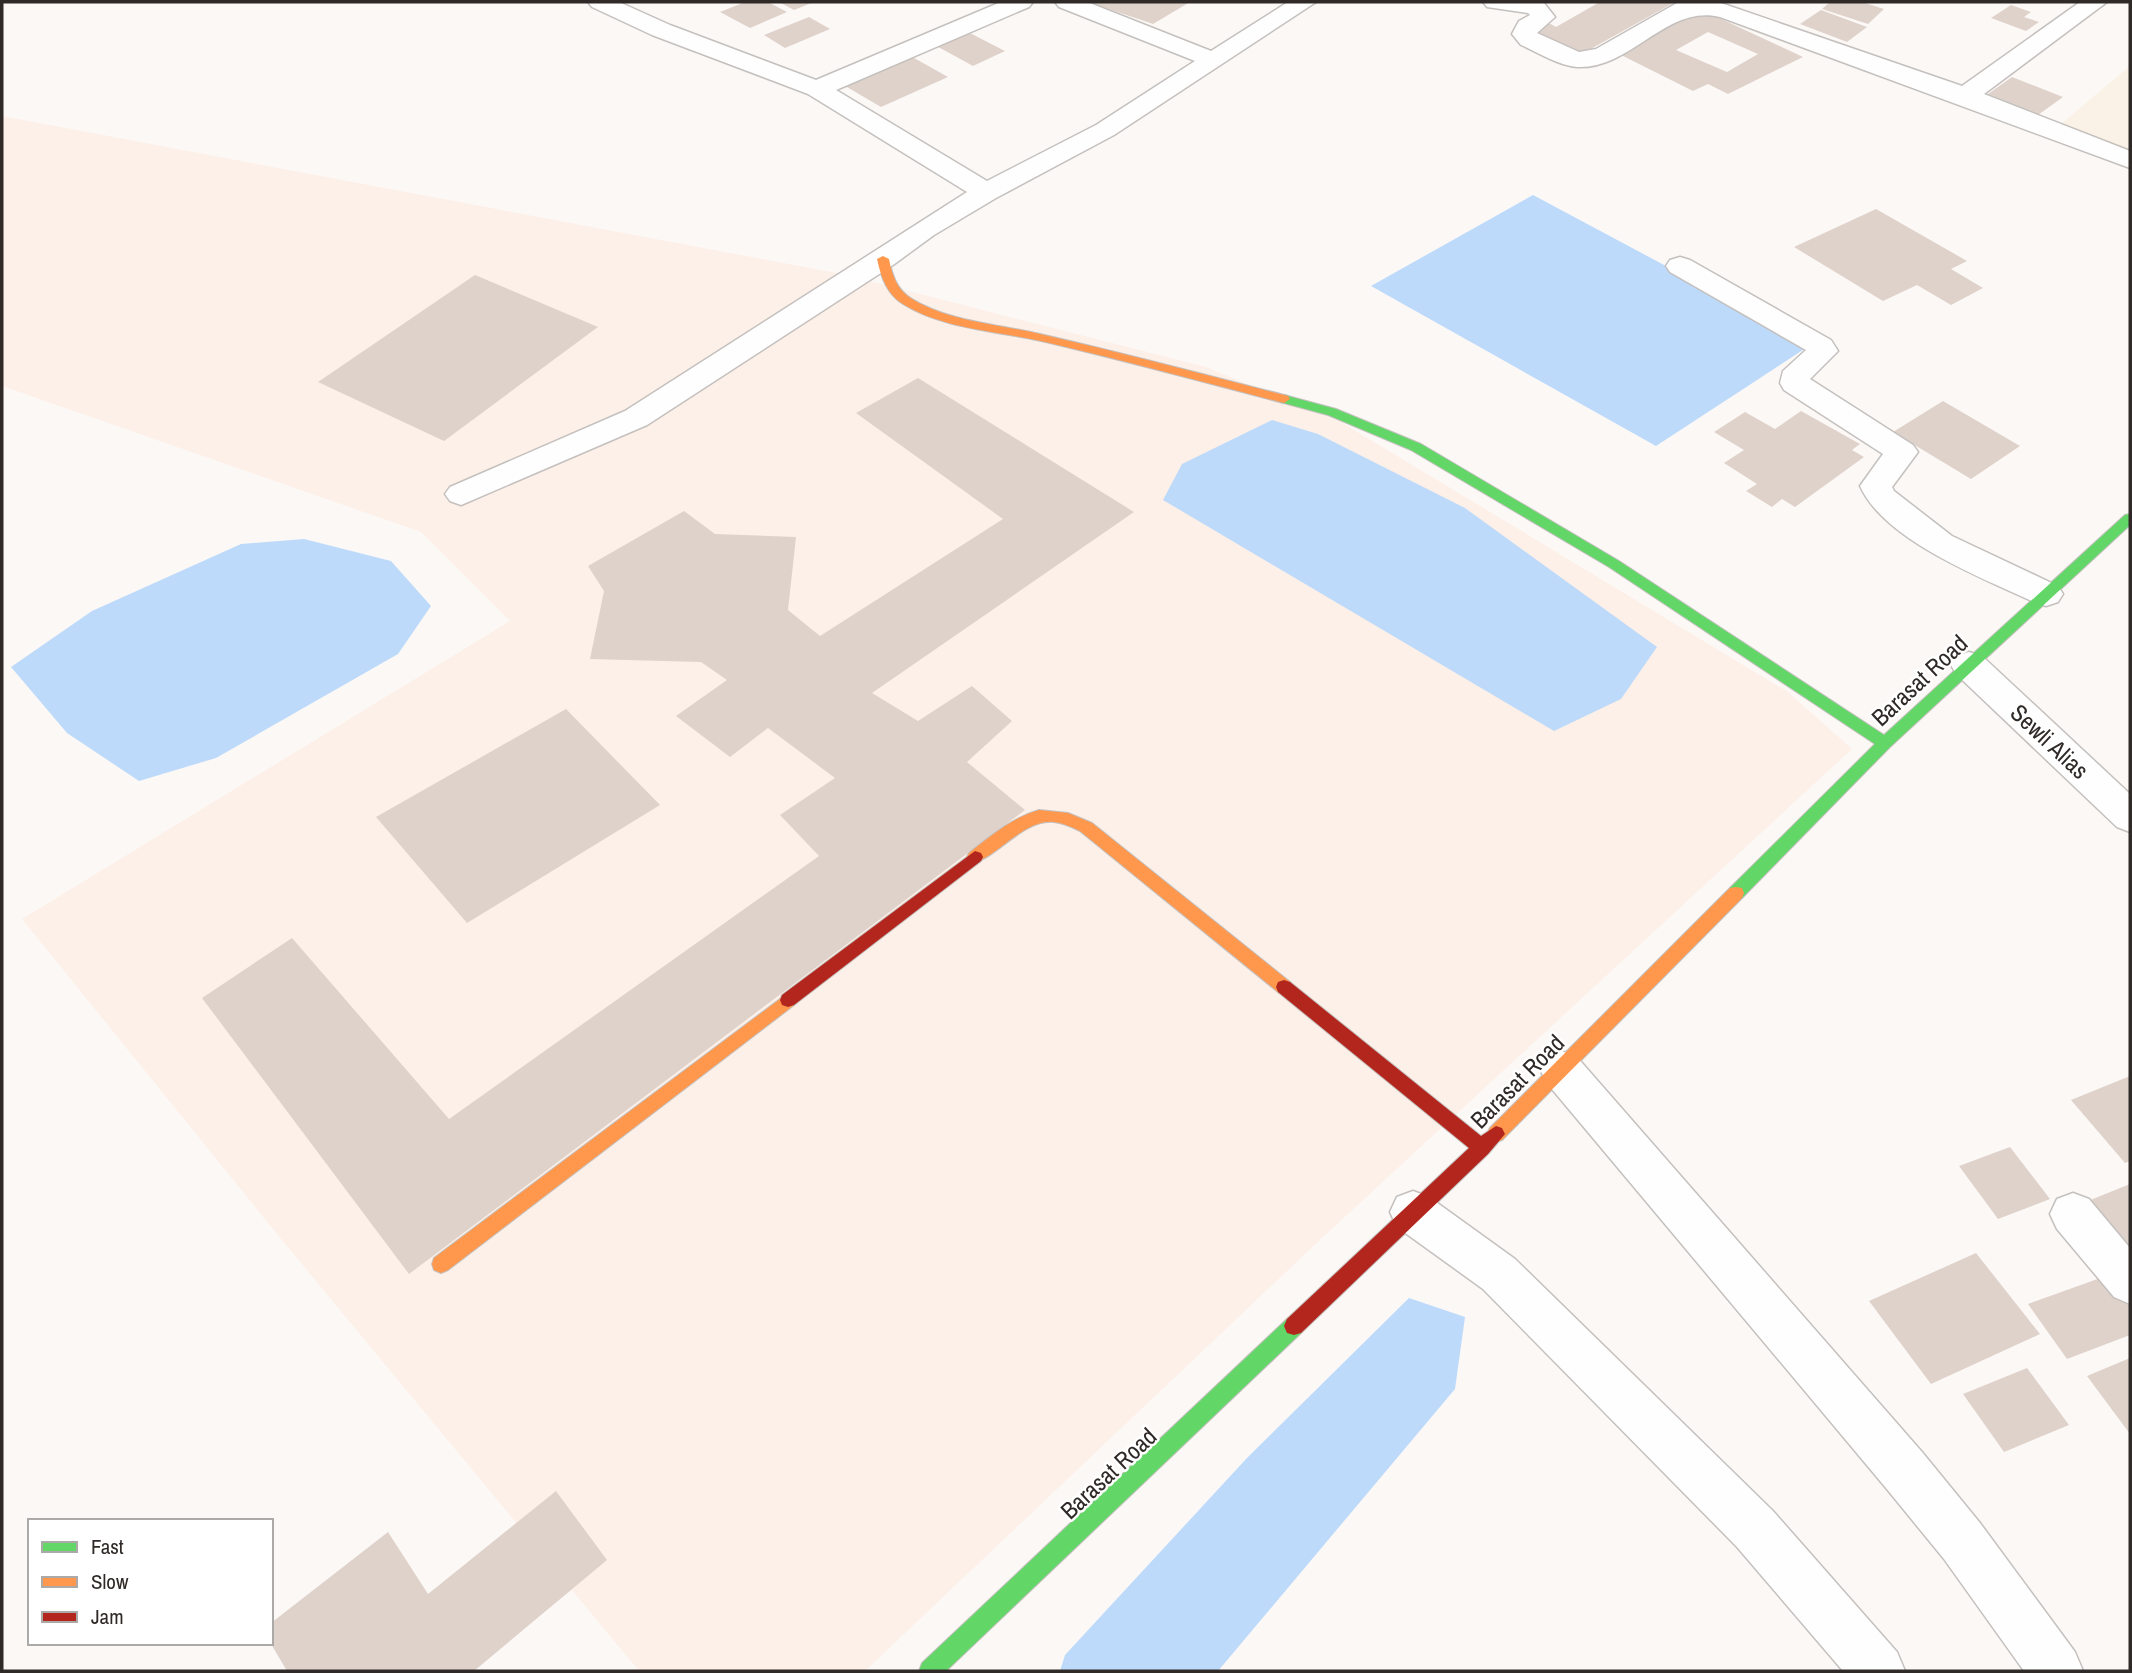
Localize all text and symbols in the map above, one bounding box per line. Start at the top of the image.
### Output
street label: Barasat Road [1864,627,1974,733]
street label: Sewli Alias [2004,696,2096,786]
street label: Barasat Road [1463,1027,1571,1135]
street label: Barasat Road [1053,1420,1163,1526]
legend [28,1519,273,1645]
text: Fast [91,1532,124,1561]
text: Slow [91,1567,129,1596]
text: Jam [91,1602,124,1631]

